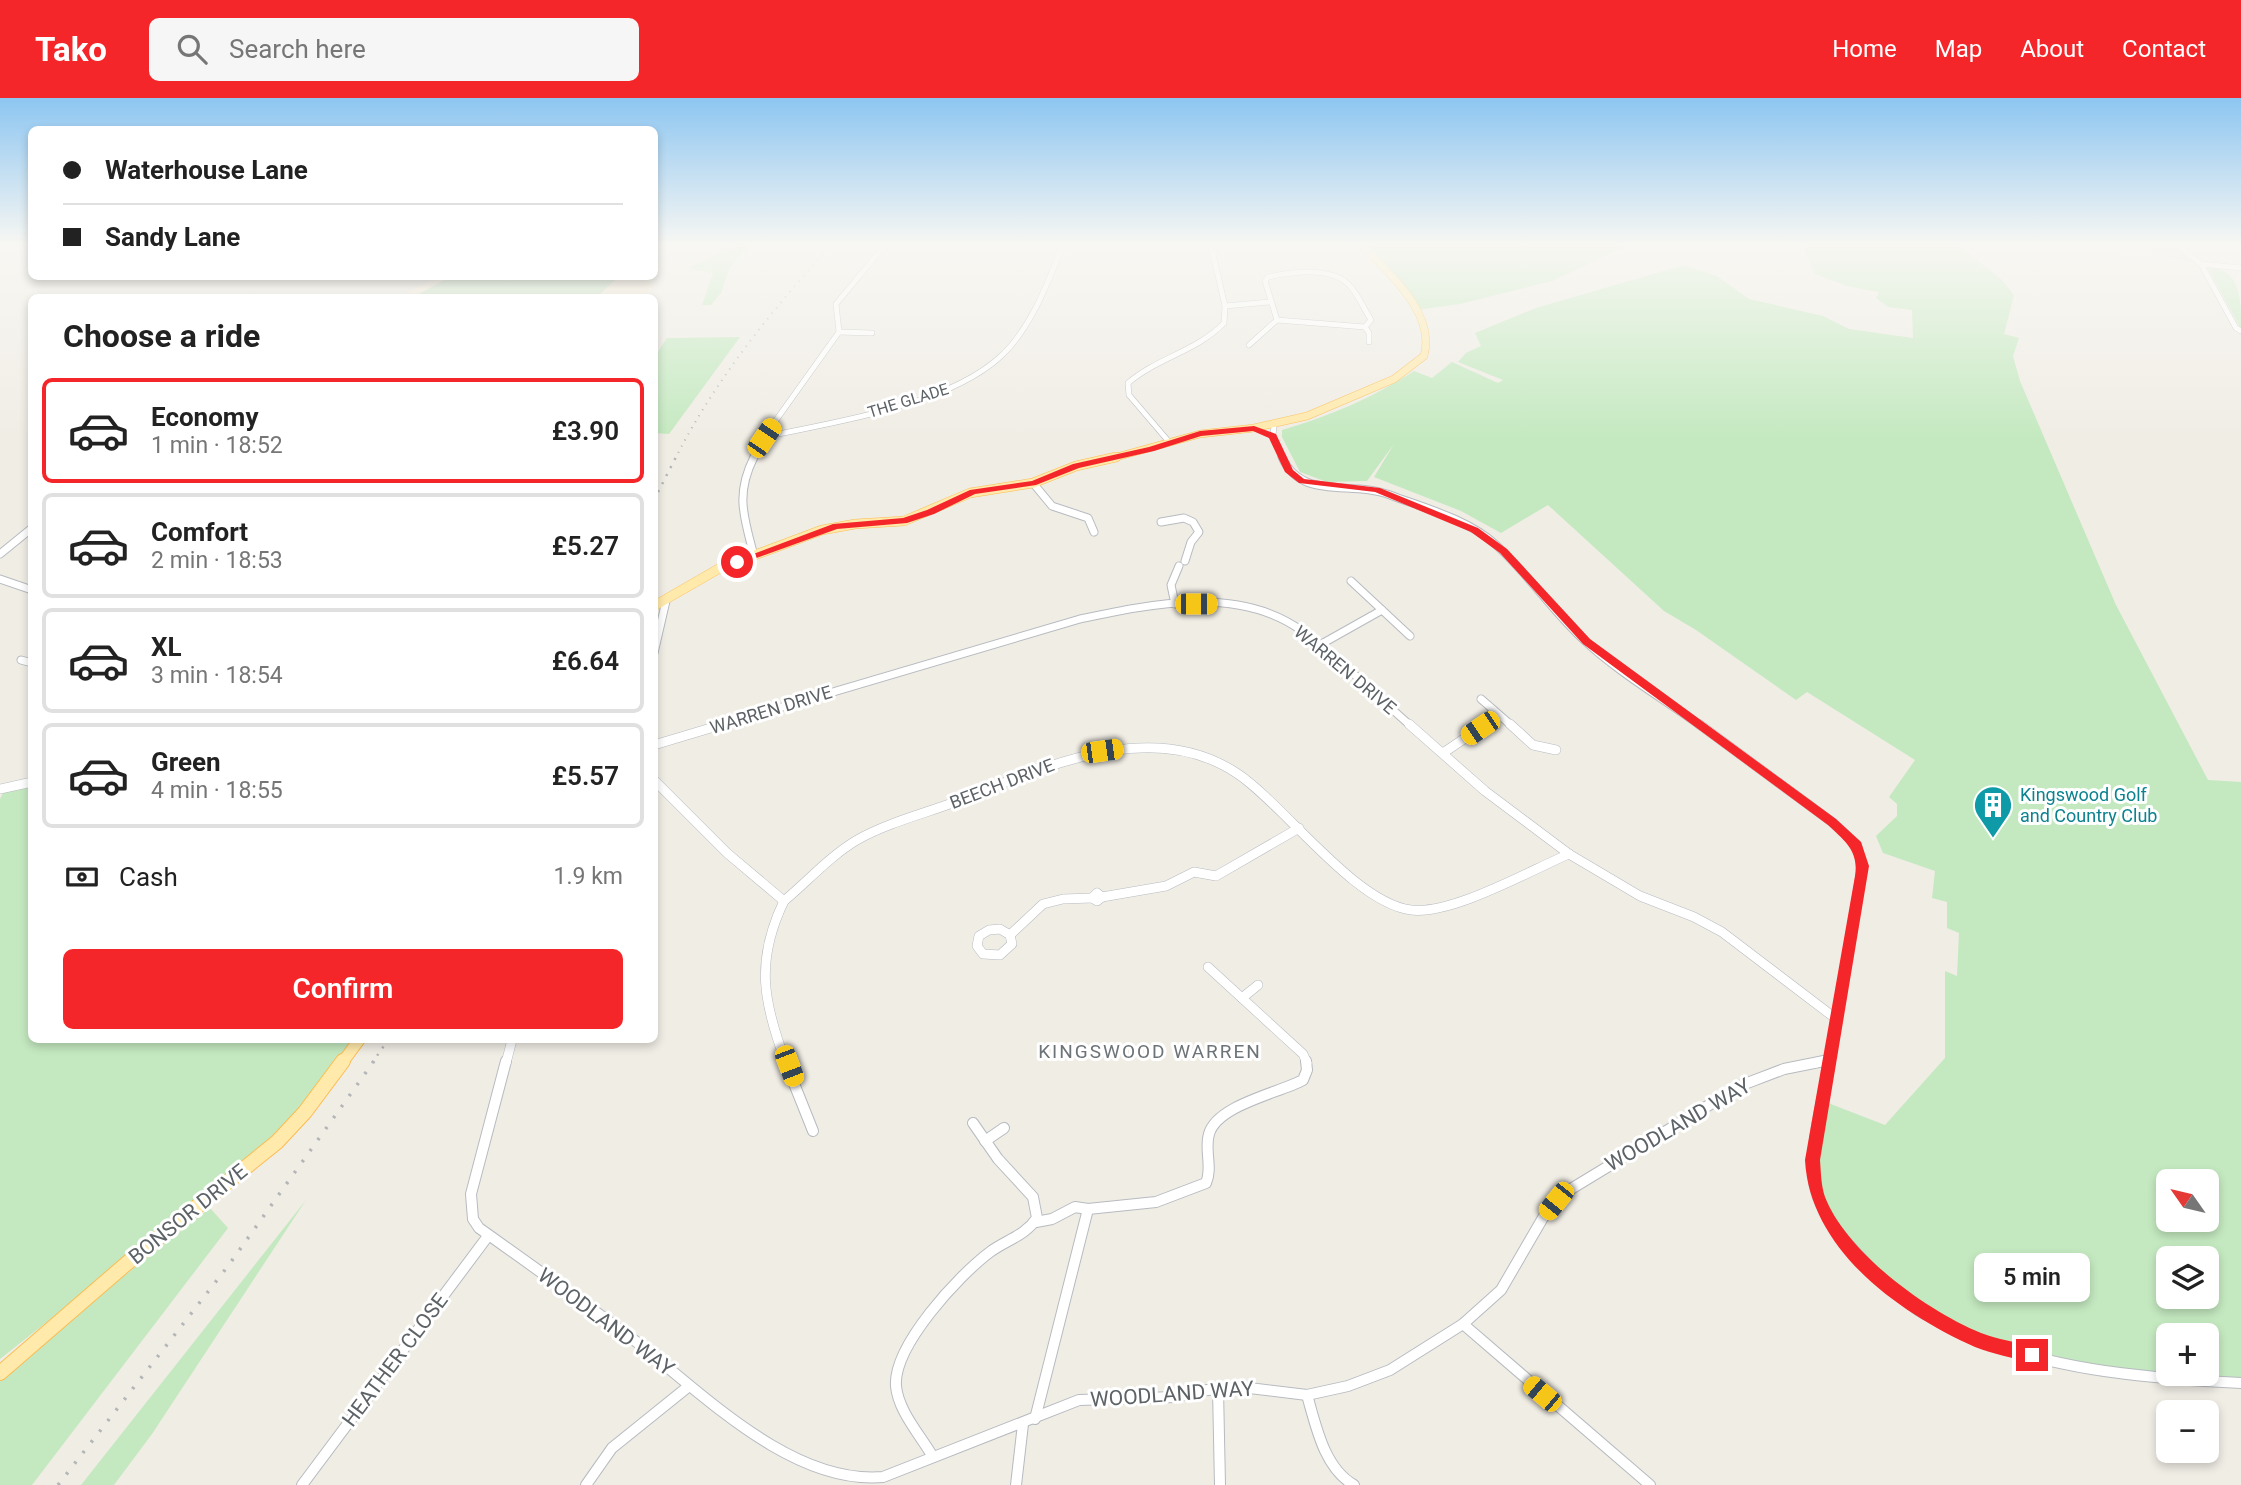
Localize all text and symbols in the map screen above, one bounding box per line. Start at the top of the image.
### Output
search box [149,18,639,81]
text: Tako [35,30,107,69]
icon: search [173,30,211,68]
text: Search here [229,34,366,64]
text: Home [1832,35,1897,63]
text: Map [1935,35,1982,63]
text: About [2020,35,2084,63]
text: Contact [2122,35,2206,63]
text: Waterhouse Lane [105,155,308,185]
text: Sandy Lane [105,222,240,252]
text: Choose a ride [63,317,260,355]
street label: THE GLADE [865,379,951,422]
icon: car [67,399,130,462]
text: Economy [151,402,258,432]
car [744,415,785,461]
text: £3.90 [552,416,619,446]
text: 1 min · 18:52 [151,432,283,459]
icon: car [67,514,130,577]
text: Comfort [151,517,248,547]
text: £5.27 [552,531,619,561]
route start [721,546,753,578]
text: 2 min · 18:53 [151,547,283,574]
car [1176,594,1218,615]
street label: WARREN DRIVE [1290,621,1401,718]
icon: car [67,629,130,692]
text: XL [151,632,182,662]
text: £6.64 [552,646,619,676]
text: 3 min · 18:54 [151,662,283,689]
street label: WARREN DRIVE [707,681,834,738]
car [1457,708,1504,748]
car [1080,738,1125,764]
icon: car [67,744,130,807]
text: Green [151,747,221,777]
street label: BEECH DRIVE [947,754,1057,813]
text: £5.57 [552,761,619,791]
text: 4 min · 18:55 [151,777,283,804]
building icon: Kingswood Golf and Country Club [1972,784,2014,839]
place label: Kingswood Golf and Country Club [2020,784,2157,826]
icon: cash [63,858,101,896]
text: Cash [119,862,178,892]
text: 1.9 km [554,863,623,890]
button: Confirm [63,949,623,1029]
district label: KINGSWOOD WARREN [1038,1040,1262,1063]
car [772,1043,807,1089]
street label: WOODLAND WAY [1601,1073,1755,1176]
street label: BONSOR DRIVE [124,1159,252,1269]
north arrow [2156,1169,2219,1232]
map controls [2156,1169,2219,1463]
car [1535,1178,1578,1224]
button: layers [2156,1246,2219,1309]
callout: 5 min [1974,1254,2090,1302]
street label: WOODLAND WAY [533,1263,679,1381]
text: 5 min [2003,1264,2061,1291]
street label: HEATHER CLOSE [337,1289,453,1431]
button: + [2156,1323,2219,1386]
route end [2016,1339,2048,1371]
car [1520,1372,1565,1416]
street label: WOODLAND WAY [1089,1376,1255,1412]
button: − [2156,1400,2219,1463]

